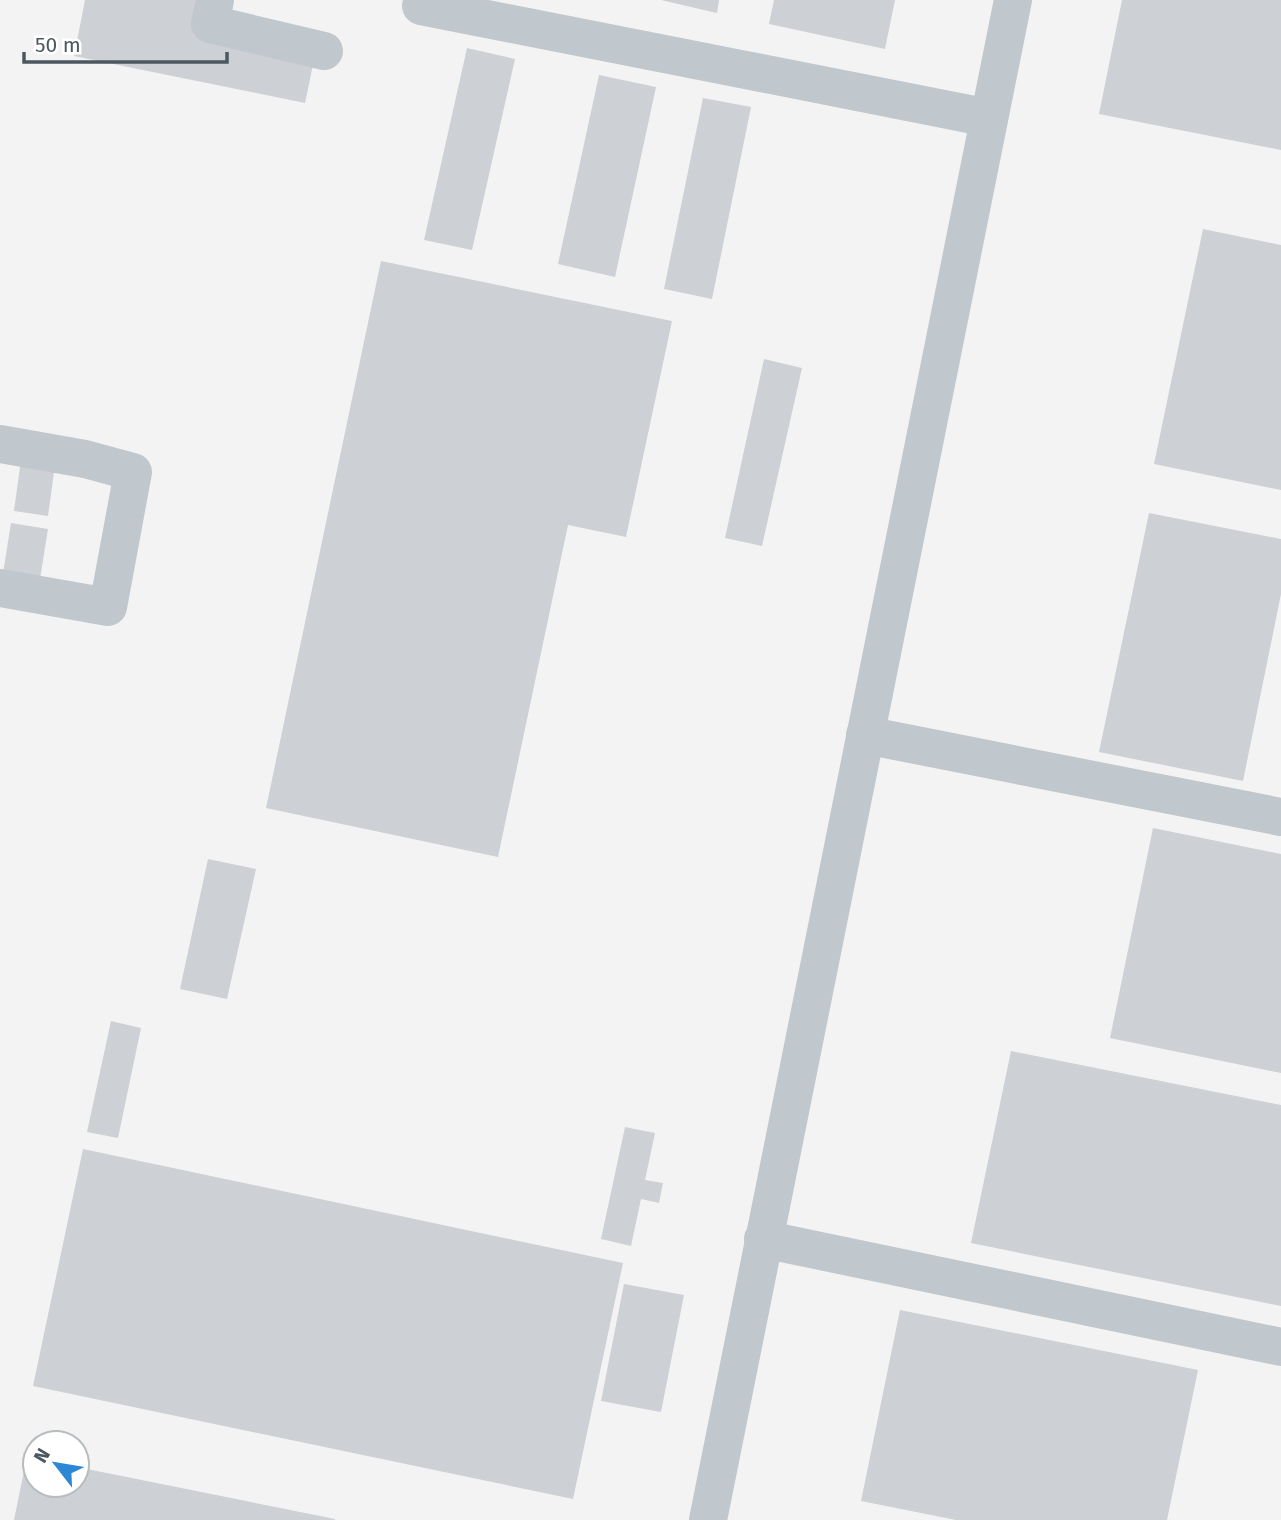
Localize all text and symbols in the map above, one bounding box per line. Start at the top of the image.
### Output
scale bar [24,21,228,65]
text: 50 m [35,32,81,58]
north arrow [21,1429,91,1499]
text: N [29,1444,55,1467]

